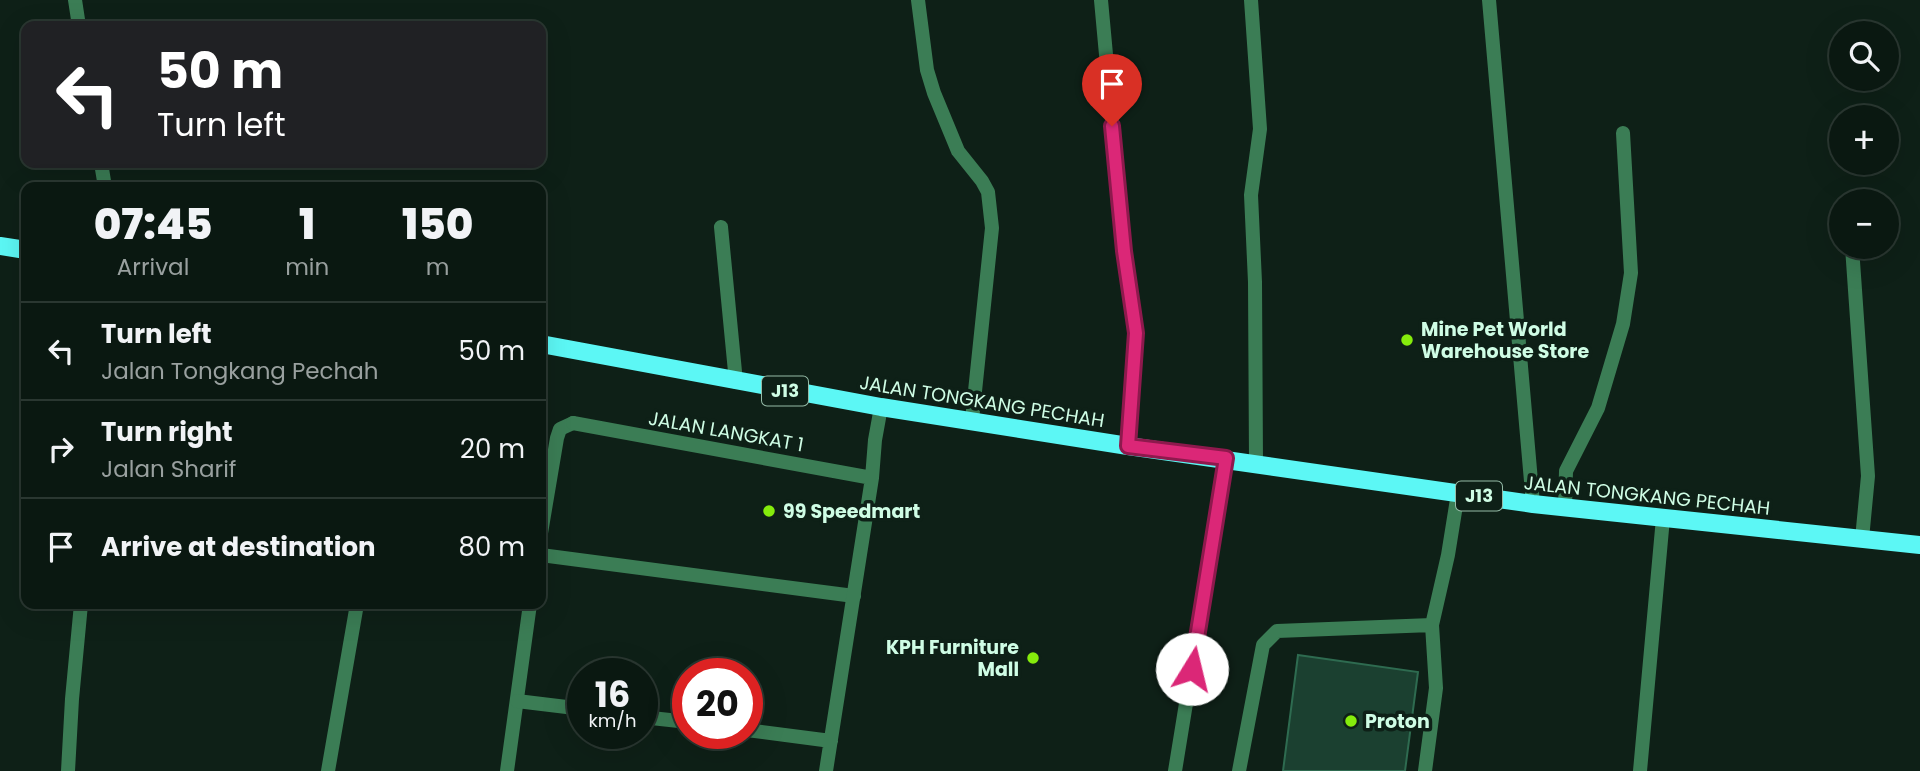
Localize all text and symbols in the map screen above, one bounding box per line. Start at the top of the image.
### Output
map controls [1829,21,1899,259]
button: search [1829,21,1899,91]
text: 50 m [157,37,283,105]
icon: left [42,49,133,140]
pin [1082,54,1142,126]
icon: arrive [1093,65,1131,103]
text: Turn left [157,102,286,147]
button: + [1829,105,1899,175]
button: − [1829,189,1899,259]
text: 07:45 [94,195,212,254]
text: 1 [299,195,315,254]
text: 150 [402,195,473,254]
text: Arrival [117,251,189,283]
text: min [285,251,329,283]
text: m [426,251,449,283]
text: Turn left [101,316,212,352]
place label: Mine Pet World Warehouse Store [1421,316,1589,365]
icon: left [42,332,80,370]
marker: Mine Pet World Warehouse Store [1399,332,1415,348]
text: 50 m [459,333,525,369]
text: Jalan Tongkang Pechah [101,355,379,387]
street label: JALAN TONGKANG PECHAH [858,369,1106,434]
road number: J13 [762,376,808,405]
street label: JALAN LANGKAT 1 [646,405,806,458]
text: Turn right [101,414,233,450]
icon: right [42,430,80,468]
text: 20 m [460,431,525,467]
text: Jalan Sharif [101,453,236,485]
street label: JALAN TONGKANG PECHAH [1522,469,1771,522]
road number: J13 [1456,482,1502,510]
place label: 99 Speedmart [783,498,920,525]
marker: 99 Speedmart [761,503,777,519]
icon: arrive [42,528,80,566]
text: Arrive at destination [101,529,376,565]
text: 80 m [459,529,525,565]
position arrow [1155,632,1229,706]
place label: KPH Furniture Mall [886,634,1019,683]
marker: KPH Furniture Mall [1025,650,1041,666]
speed limit sign: 20 [672,658,763,749]
text: 16 [595,670,630,719]
text: km/h [589,708,636,733]
place label: Proton [1365,708,1430,735]
marker: Proton [1343,713,1359,729]

